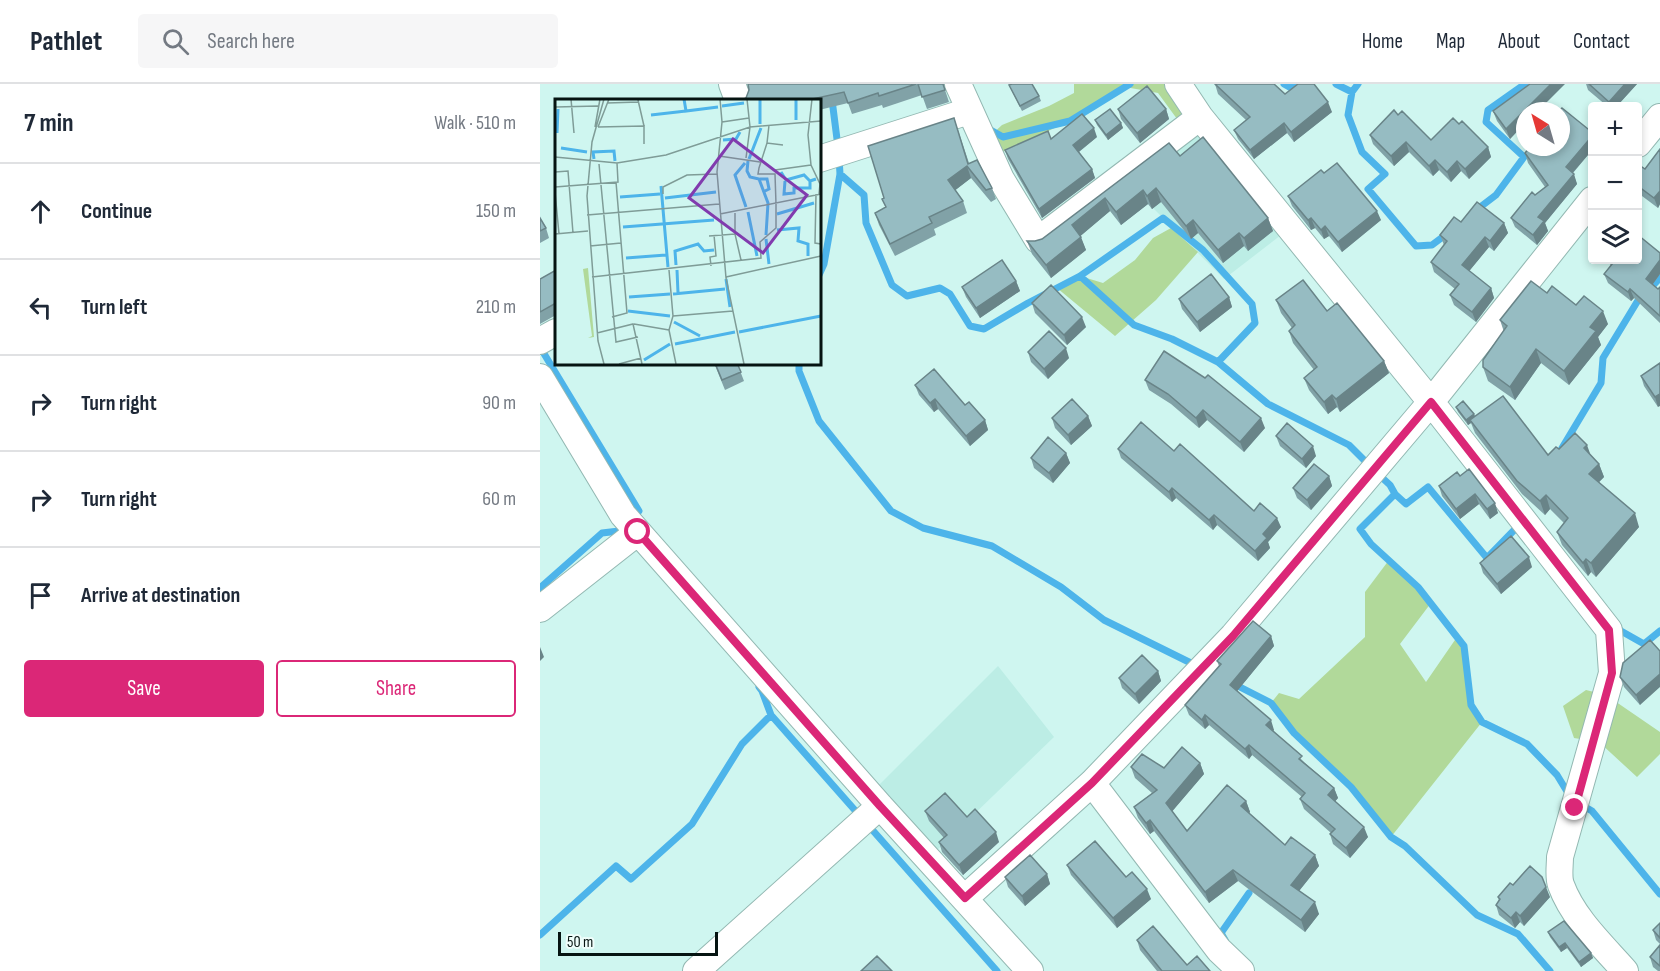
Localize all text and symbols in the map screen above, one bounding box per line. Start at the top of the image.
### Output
search box [138,14,558,68]
text: Pathlet [30,25,102,58]
icon: search [159,25,192,58]
text: Search here [207,28,295,55]
text: Home [1362,29,1403,54]
text: Map [1436,29,1465,54]
text: About [1498,29,1540,54]
text: Contact [1573,29,1630,54]
inset map [555,99,820,364]
north arrow [1516,102,1570,156]
map controls [1588,102,1642,264]
button: + [1588,102,1642,156]
text: 7 min [24,108,73,139]
text: Walk · 510 m [434,111,516,135]
button: − [1588,156,1642,210]
icon: ahead [24,195,57,228]
text: Continue [81,198,152,225]
text: 150 m [476,199,516,223]
button: layers [1588,210,1642,264]
icon: left [24,291,57,324]
text: Turn left [81,294,147,321]
text: 210 m [476,295,516,319]
icon: right [24,387,57,420]
text: Turn right [81,390,157,417]
text: 90 m [482,391,516,415]
icon: right [24,483,57,516]
text: Turn right [81,486,157,513]
text: 60 m [482,487,516,511]
route start [624,518,650,544]
icon: arrive [24,579,57,612]
text: Arrive at destination [81,582,240,609]
button: Save [24,660,264,717]
button: Share [276,660,516,717]
route end [1561,794,1587,820]
scale bar [558,929,718,956]
text: 50 m [567,933,593,952]

